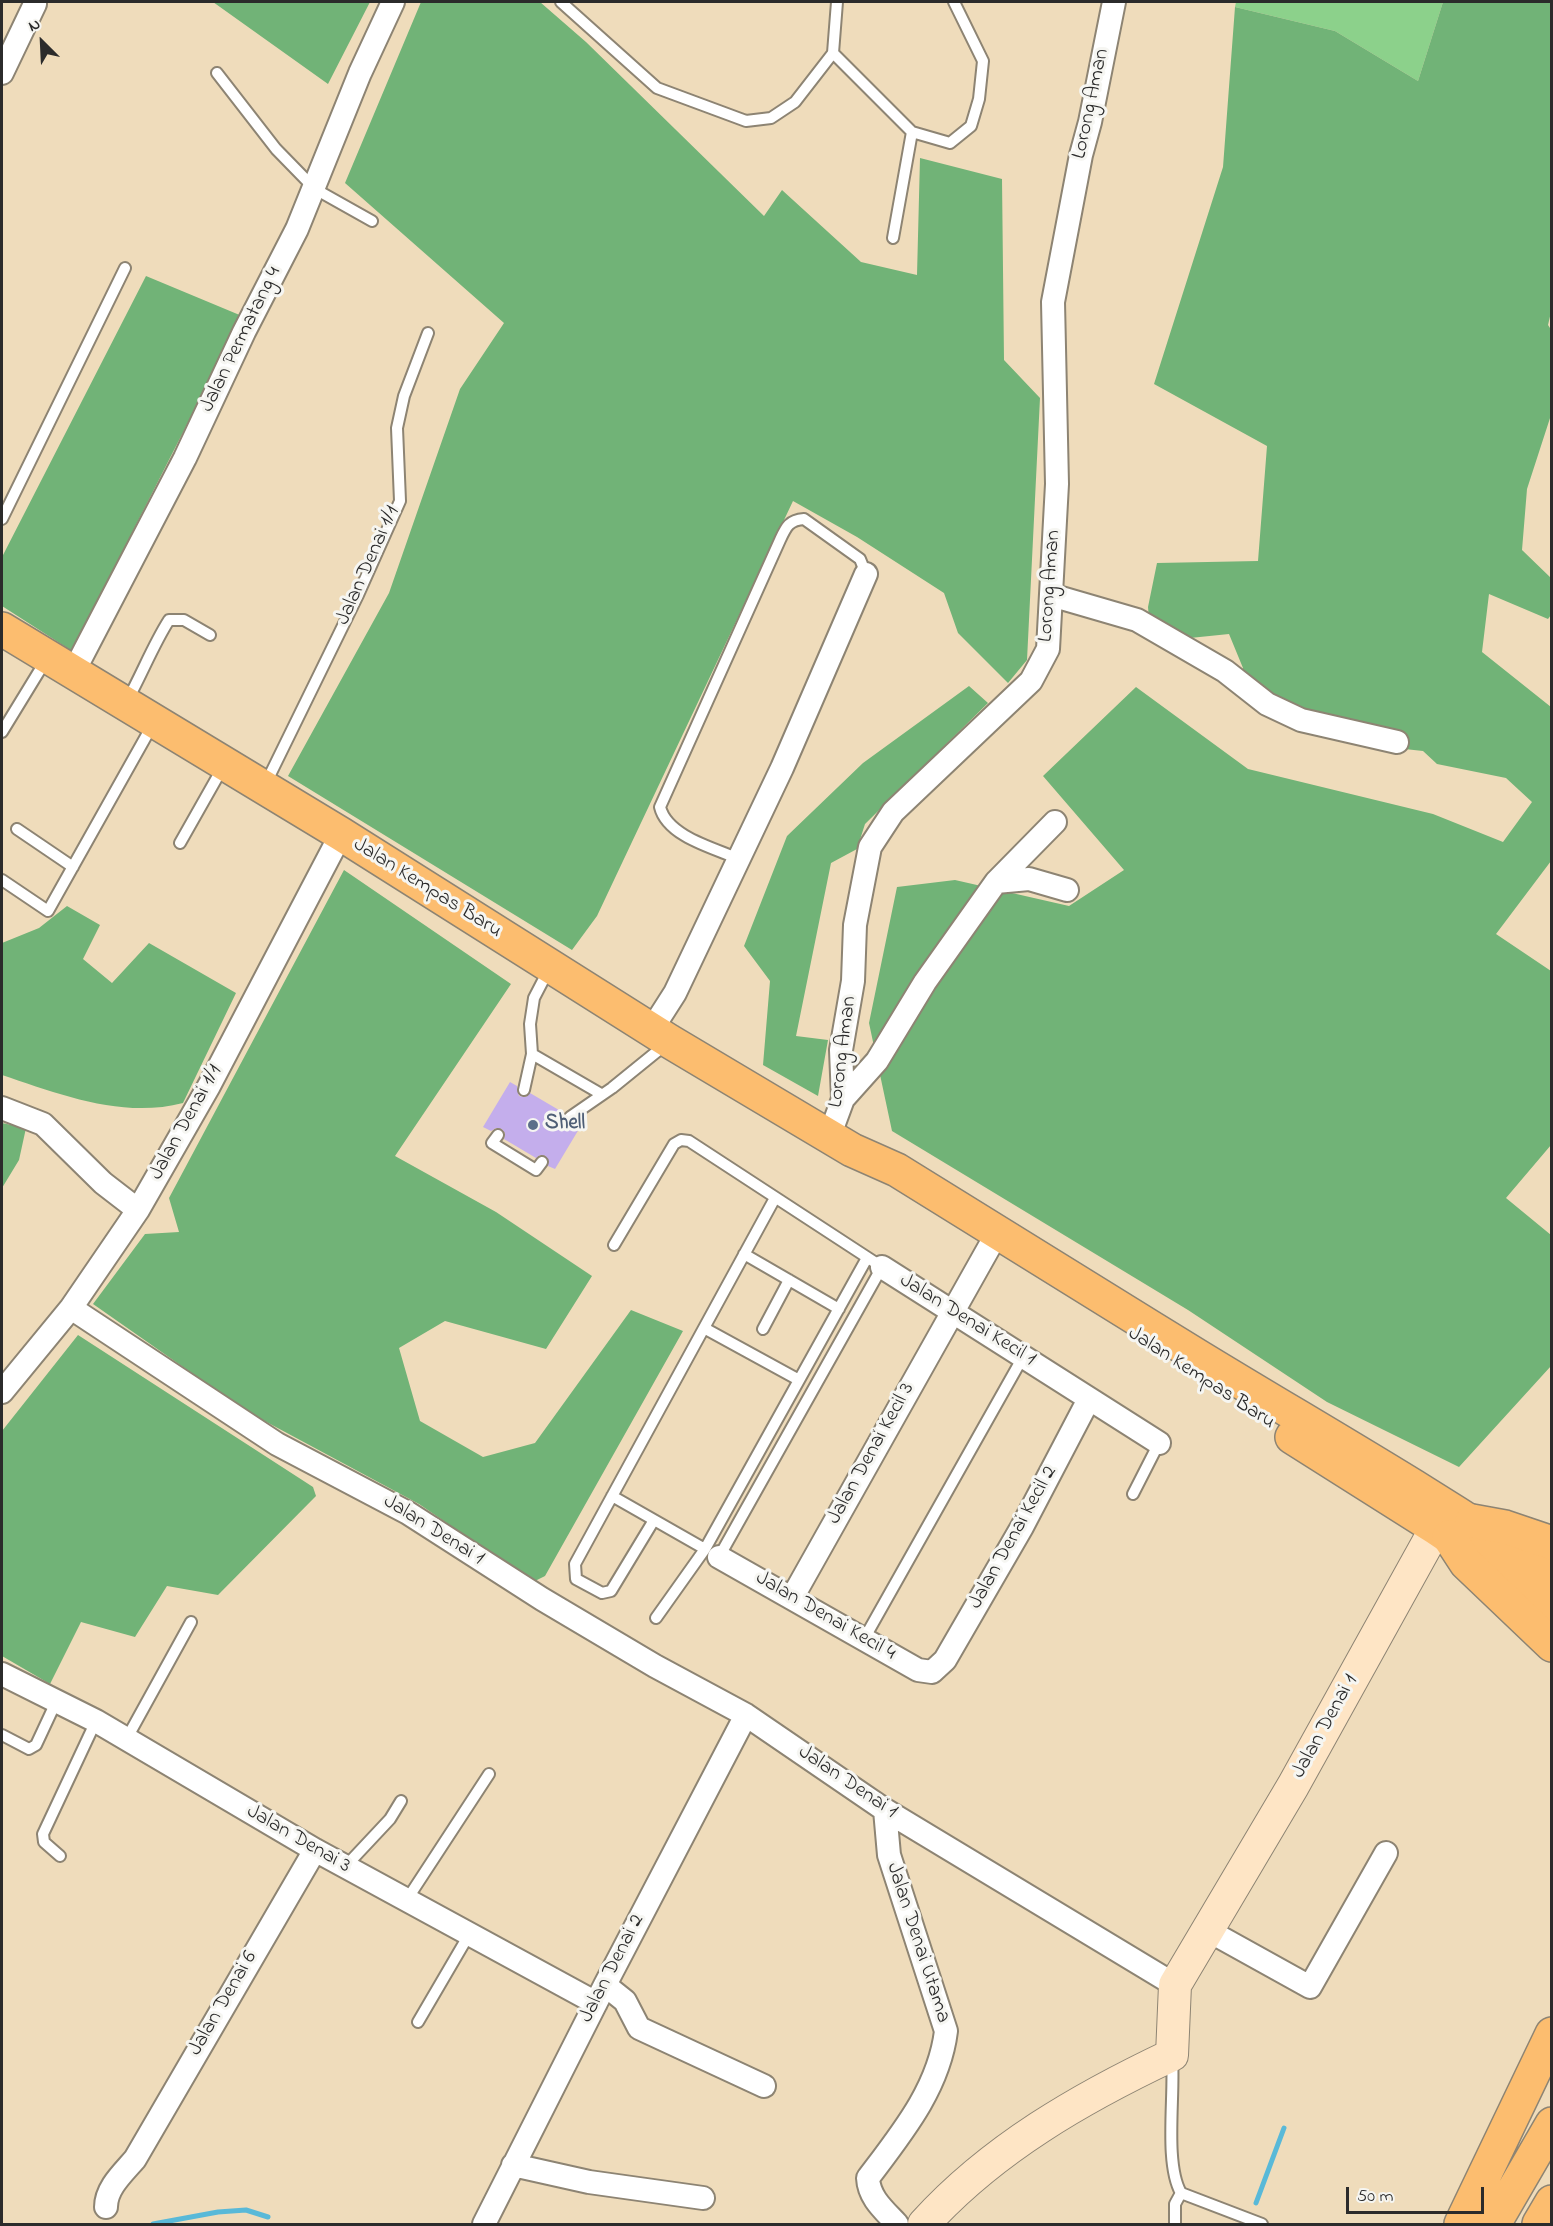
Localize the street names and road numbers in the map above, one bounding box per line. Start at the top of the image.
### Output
street label: Lorong Aman [1068,47,1116,161]
street label: Jalan Permatang 4 [196,263,288,417]
street label: Jalan Denai 1/1 [332,503,406,629]
street label: Lorong Aman [1035,529,1067,643]
street label: Jalan Kempas Baru [348,833,506,945]
street label: Lorong Aman [825,995,863,1109]
street label: Jalan Denai 1/1 [145,1061,229,1185]
street label: Jalan Denai Kecil 1 [894,1269,1040,1373]
street label: Jalan Kempas Baru [1123,1322,1279,1436]
street label: Jalan Denai Kecil 3 [823,1379,921,1529]
street label: Jalan Denai Kecil 2 [964,1462,1064,1614]
street label: Jalan Denai 1 [378,1490,488,1572]
street label: Jalan Denai Kecil 4 [750,1567,900,1667]
street label: Jalan Denai 1 [1287,1671,1365,1783]
street label: Jalan Denai 1 [793,1741,901,1825]
street label: Jalan Denai 3 [241,1800,355,1880]
street label: Jalan Denai Utama [879,1860,955,2026]
street label: Jalan Denai 2 [575,1911,651,2027]
street label: Jalan Denai 6 [184,1947,264,2061]

